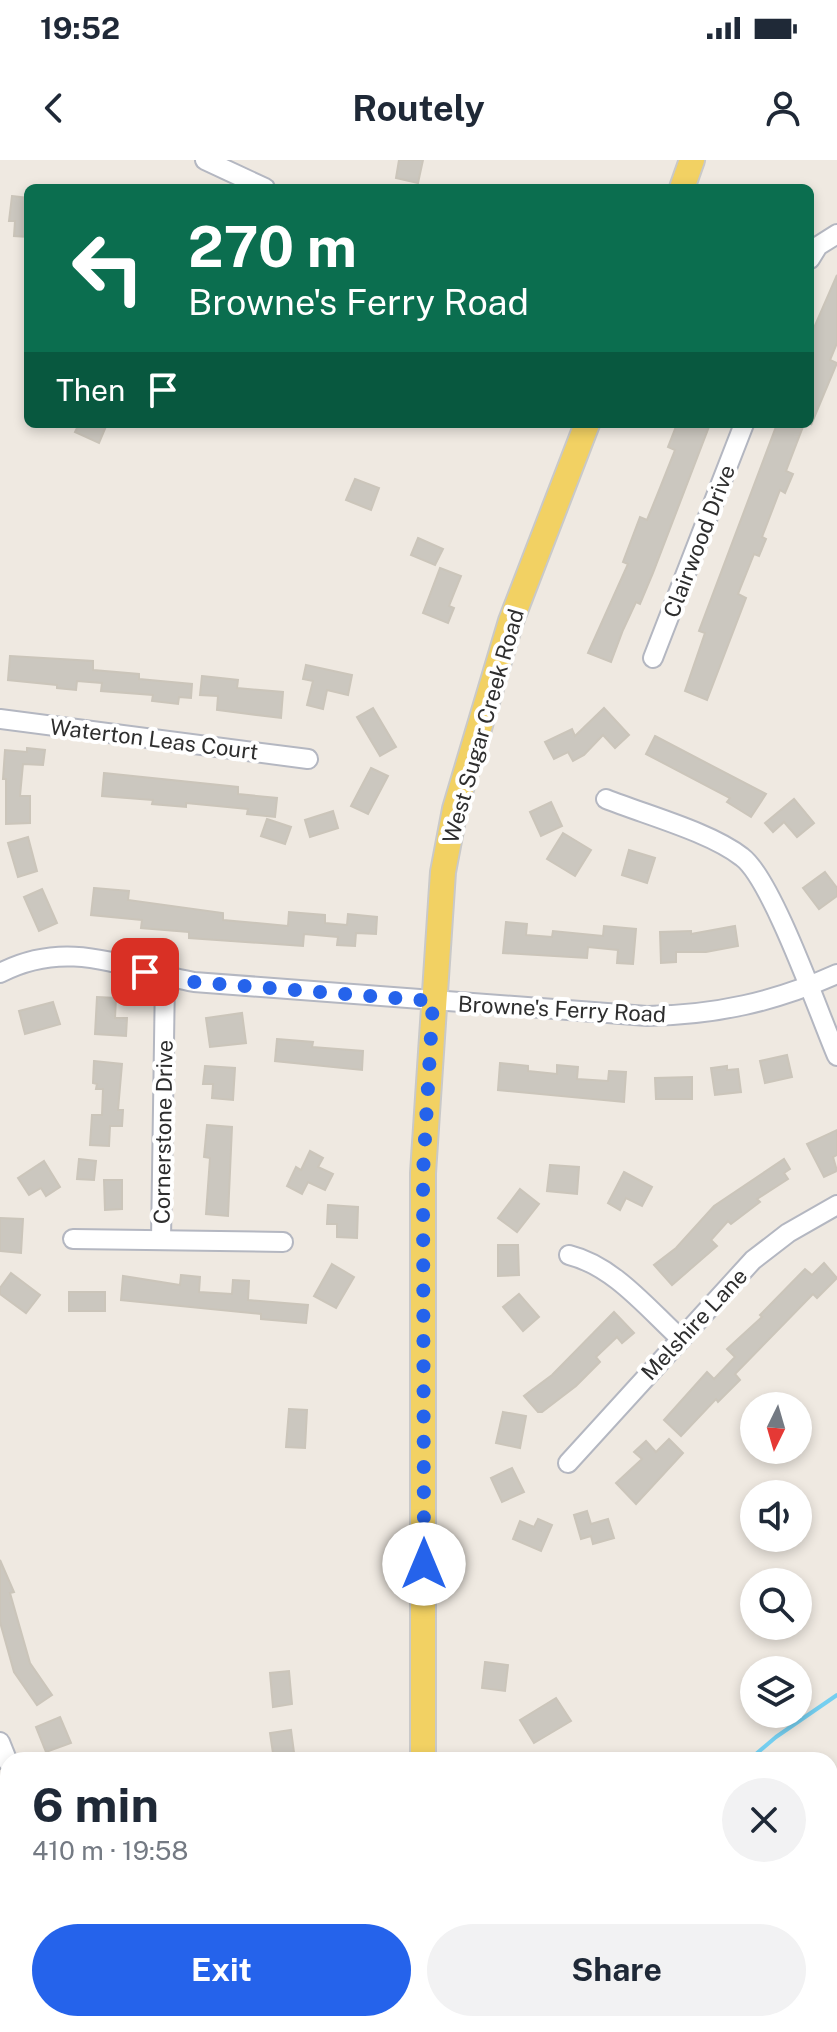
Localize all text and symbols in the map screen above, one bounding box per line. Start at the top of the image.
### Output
text: 19:52 [40,10,120,46]
icon: back [32,86,76,130]
icon: person [761,86,805,130]
text: Routely [352,87,485,129]
text: 270 m [188,214,357,280]
icon: left [56,216,160,320]
text: Browne's Ferry Road [188,281,529,323]
icon: arrive [141,368,185,412]
text: Then [56,372,125,408]
street label: Clairwood Drive [658,461,740,621]
street label: West Sugar Creek Road [437,606,529,846]
street label: Waterton Leas Court [48,713,260,765]
pin [111,938,179,1006]
icon: arrive [123,950,167,994]
street label: Browne's Ferry Road [457,991,667,1027]
street label: Cornerstone Drive [148,1040,178,1224]
street label: Melshire Lane [636,1263,752,1385]
north arrow [740,1392,812,1464]
map controls [740,1392,812,1728]
button: sound [740,1480,812,1552]
position arrow [382,1522,466,1606]
button: search [740,1568,812,1640]
button: layers [740,1656,812,1728]
text: 6 min [32,1776,159,1833]
button: close [722,1778,806,1862]
text: 410 m · 19:58 [32,1835,188,1866]
button: Exit [32,1924,411,2016]
button: Share [427,1924,806,2016]

